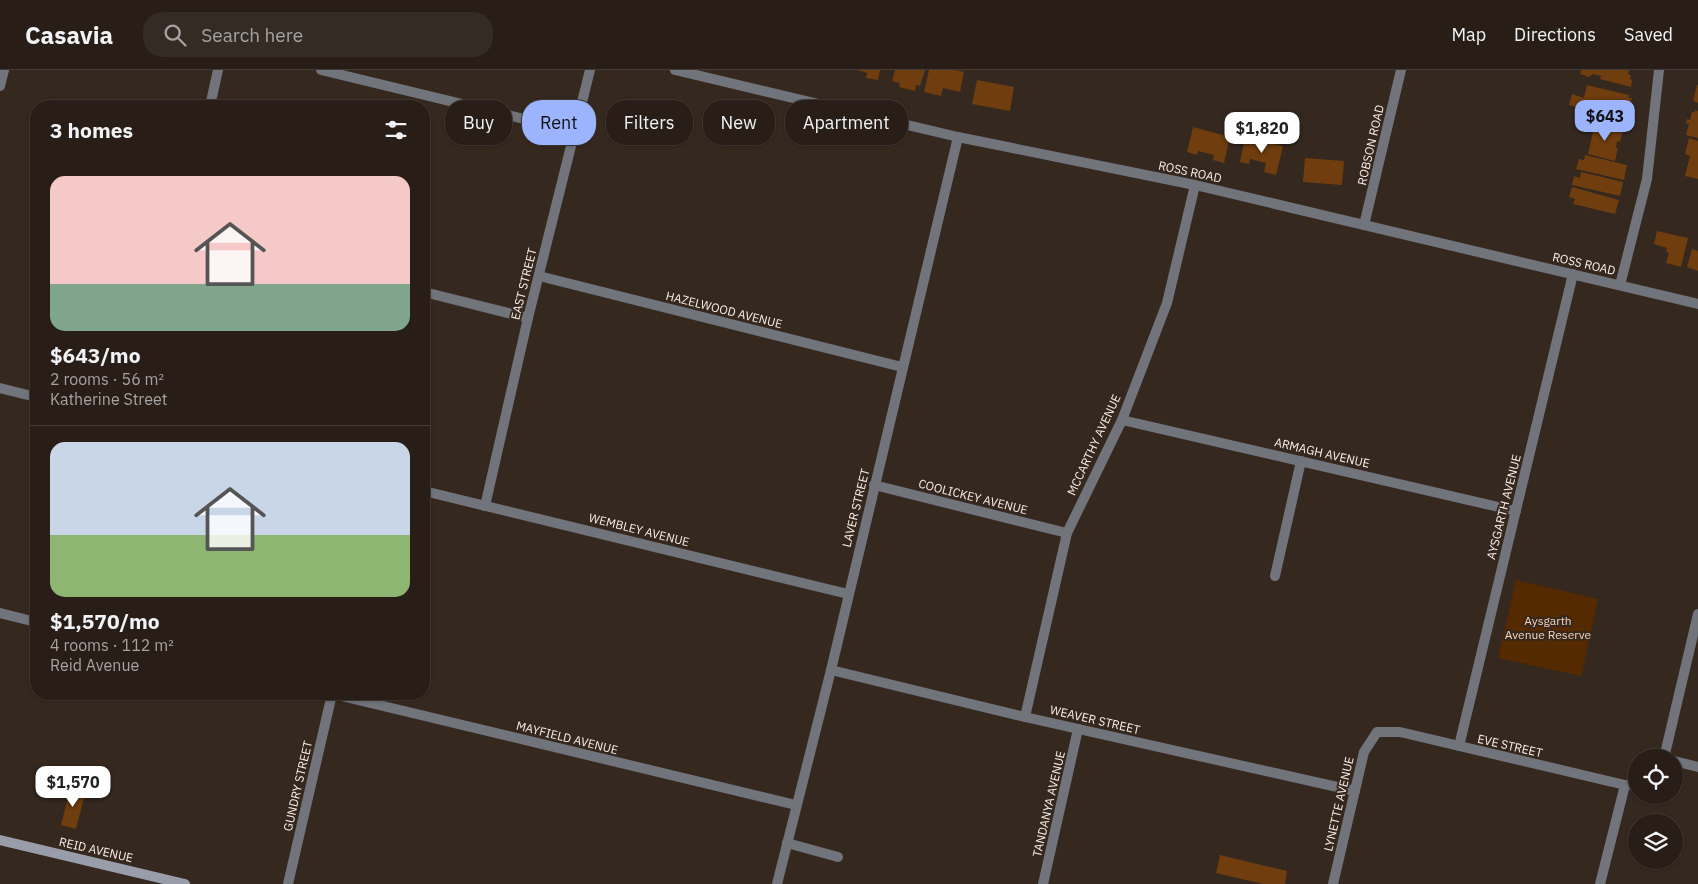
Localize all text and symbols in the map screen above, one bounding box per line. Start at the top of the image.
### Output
search box [143,12,493,57]
text: Casavia [25,19,113,51]
icon: search [161,21,189,49]
text: Search here [201,23,303,47]
text: Map [1451,23,1486,46]
text: Directions [1514,23,1596,46]
text: Saved [1624,23,1673,46]
chip: Buy [445,100,512,145]
chip: Rent [522,100,596,145]
chip: Filters [606,100,693,145]
chip: New [703,100,775,145]
chip: Apartment [785,100,908,145]
pin: $643 [1575,100,1635,142]
street label: ROBSON ROAD [1354,103,1387,187]
text: $643 [1586,106,1624,126]
pin: $1,820 [1221,112,1303,154]
text: 3 homes [50,116,133,144]
icon: filters [382,116,410,144]
text: $1,820 [1236,118,1288,138]
street label: ROSS ROAD [1157,157,1223,186]
icon: home [185,209,275,299]
street label: EAST STREET [507,246,540,321]
street label: ROSS ROAD [1551,249,1617,278]
street label: HAZELWOOD AVENUE [664,288,784,331]
text: $643/mo [50,341,141,369]
text: 2 rooms · 56 m² [50,369,164,389]
text: Katherine Street [50,389,167,409]
street label: MCCARTHY AVENUE [1064,392,1124,498]
street label: ARMAGH AVENUE [1273,434,1371,471]
street label: AYSGARTH AVENUE [1483,453,1524,561]
street label: LAVER STREET [839,467,873,549]
icon: home [185,474,275,564]
street label: COOLICKEY AVENUE [917,476,1029,517]
street label: WEMBLEY AVENUE [587,510,691,549]
text: $1,570/mo [50,607,160,635]
park label: Aysgarth Avenue Reserve [1505,613,1592,642]
text: 4 rooms · 112 m² [50,635,174,655]
text: Reid Avenue [50,655,139,675]
street label: WEAVER STREET [1049,702,1142,737]
street label: MAYFIELD AVENUE [515,718,620,757]
street label: EVE STREET [1476,731,1544,760]
street label: GUNDRY STREET [280,739,315,833]
street label: TANDANYA AVENUE [1029,749,1068,858]
map controls [1628,749,1683,869]
button: locate [1628,749,1683,804]
street label: LYNETTE AVENUE [1320,755,1357,853]
pin: $1,570 [32,766,114,808]
text: $1,570 [47,772,99,792]
button: layers [1628,814,1683,869]
street label: REID AVENUE [58,834,135,865]

